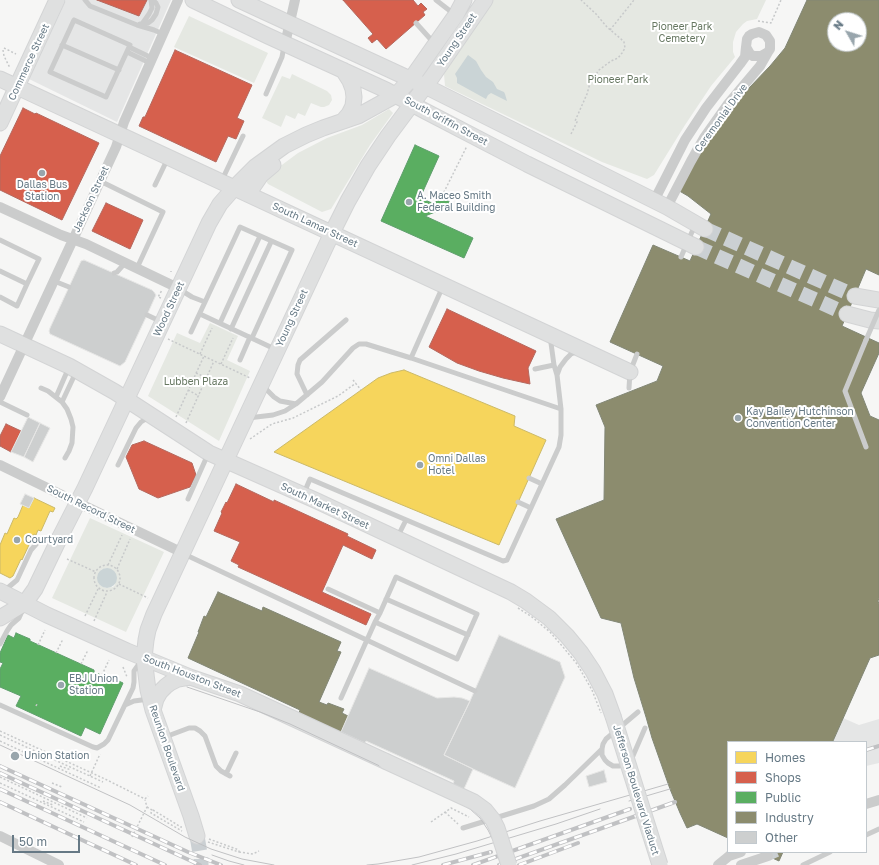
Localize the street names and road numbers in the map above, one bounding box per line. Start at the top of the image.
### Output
street label: Young Street [435,11,479,69]
street label: Commerce Street [6,22,52,102]
street label: Ceremonial Drive [692,81,750,155]
street label: South Griffin Street [402,94,490,148]
street label: Jackson Street [70,164,112,234]
street label: South Lamar Street [270,200,360,250]
street label: Wood Street [151,280,187,338]
street label: Young Street [273,287,311,349]
street label: South Market Street [279,480,371,532]
street label: South Record Street [45,482,137,536]
street label: South Houston Street [141,652,243,700]
street label: Reunion Boulevard [147,703,187,793]
street label: Jefferson Boulevard Viaduct [610,723,662,857]

